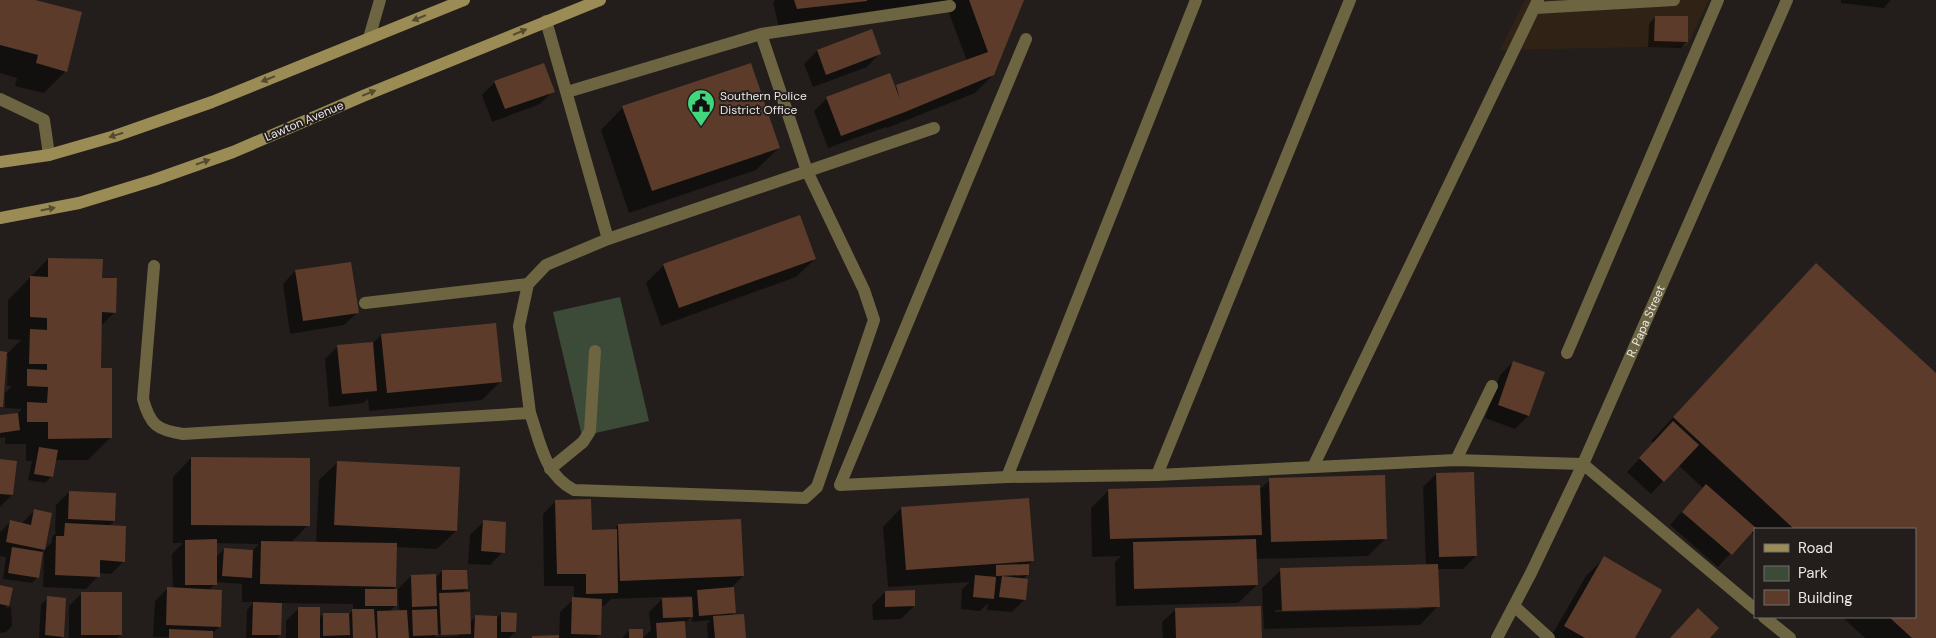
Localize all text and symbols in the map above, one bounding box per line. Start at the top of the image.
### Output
one-way arrow [412,15,426,23]
one-way arrow [513,28,527,36]
one-way arrow [260,75,275,83]
public building icon: Southern Police District Office [686,88,716,127]
place label: Southern Police District Office [720,88,807,118]
one-way arrow [362,89,377,97]
street label: Lawton Avenue [262,97,346,145]
one-way arrow [108,132,123,140]
one-way arrow [196,158,211,165]
one-way arrow [40,205,55,213]
street label: R. Papa Street [1623,282,1669,360]
legend [1754,528,1916,618]
text: Road [1798,538,1833,558]
text: Park [1798,563,1828,583]
text: Building [1798,588,1853,608]

